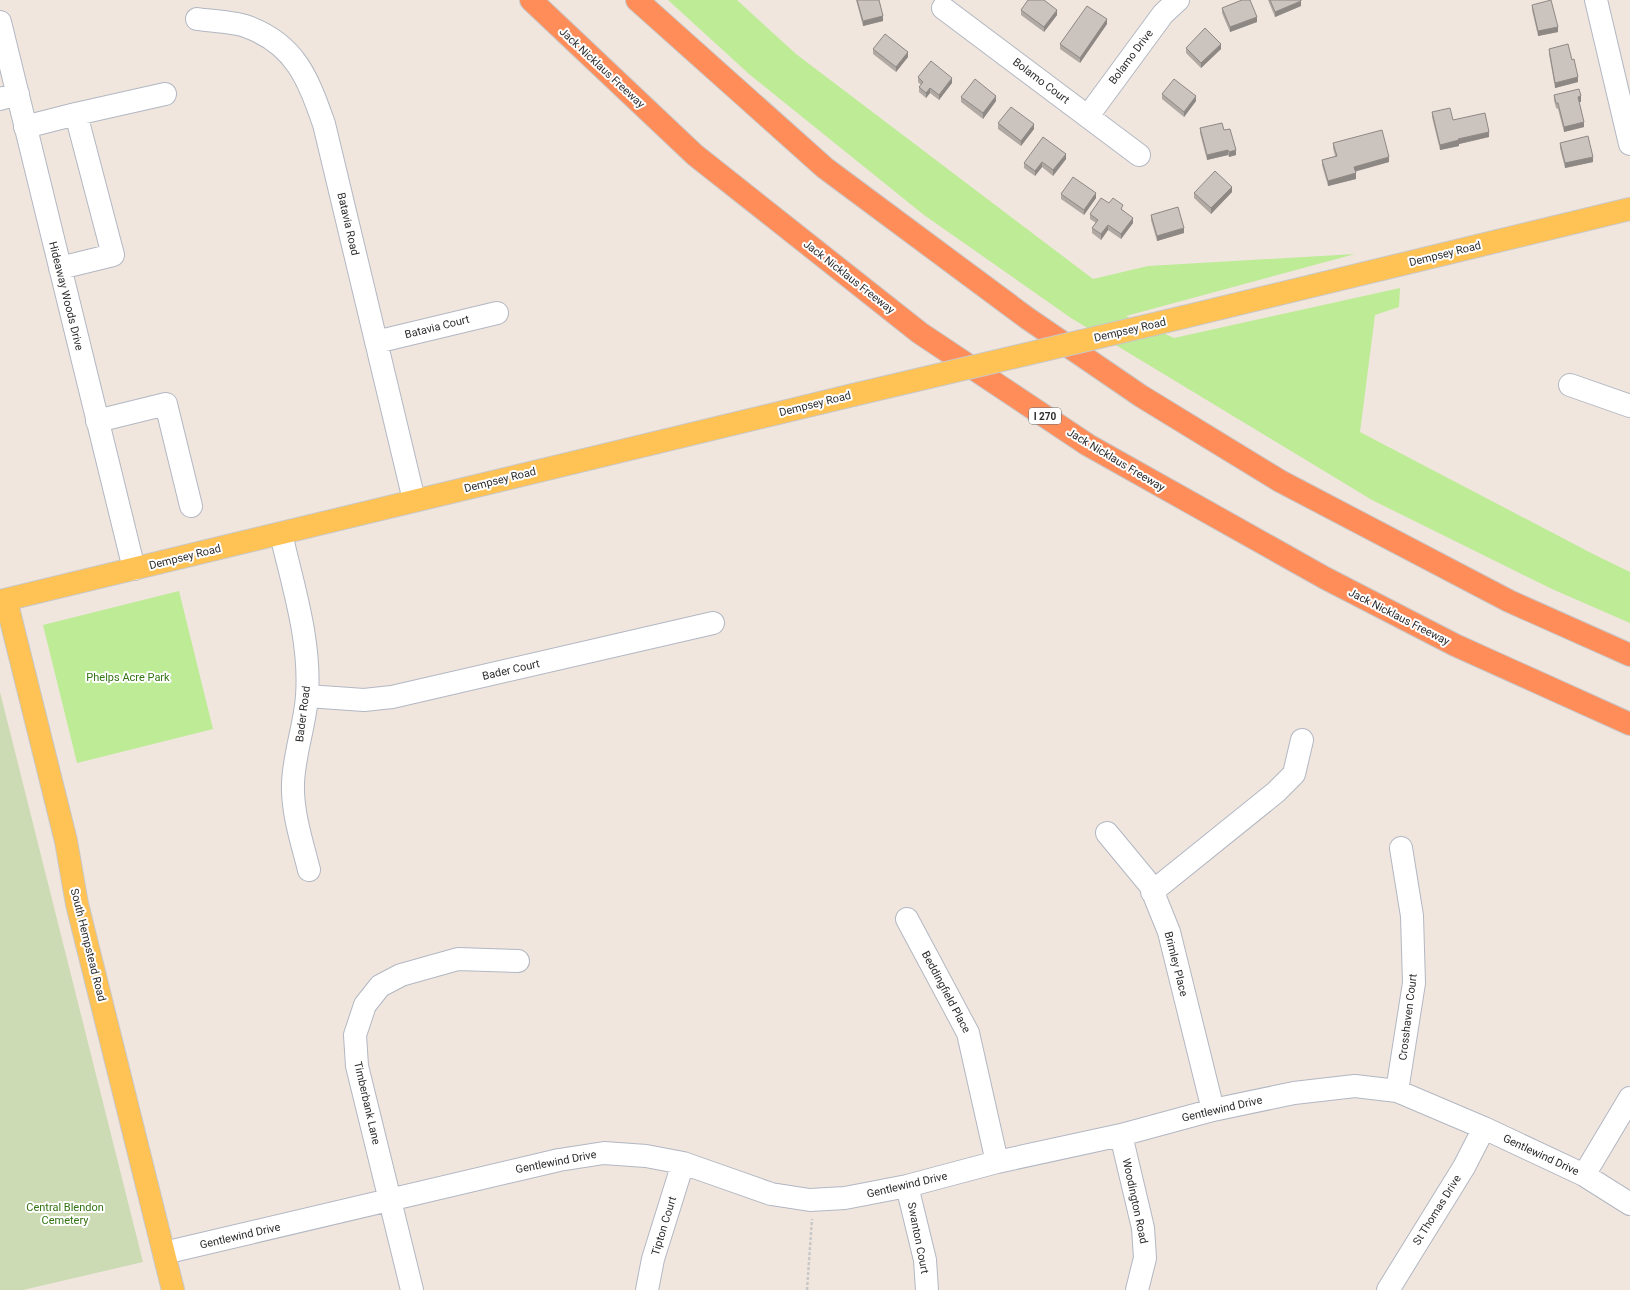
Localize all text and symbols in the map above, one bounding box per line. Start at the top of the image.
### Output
street label: Jack Nicklaus Freeway [557,25,648,111]
street label: Bolamo Drive [1106,27,1156,87]
street label: Bolamo Court [1010,55,1072,107]
street label: Batavia Road [334,191,362,257]
street label: Jack Nicklaus Freeway [801,237,898,317]
street label: Dempsey Road [1408,239,1482,269]
street label: Hideaway Woods Drive [46,240,86,352]
street label: Batavia Court [403,313,471,341]
street label: Dempsey Road [1093,315,1167,345]
street label: Dempsey Road [778,389,852,419]
road number: I 270 [1029,408,1061,424]
street label: Jack Nicklaus Freeway [1065,426,1168,495]
street label: Dempsey Road [463,465,537,495]
street label: Dempsey Road [148,542,222,572]
street label: Jack Nicklaus Freeway [1346,586,1452,649]
street label: Bader Court [481,657,541,683]
park label: Phelps Acre Park [86,671,170,684]
street label: Bader Road [293,685,313,743]
street label: South Hempstead Road [68,887,108,1003]
street label: Brimley Place [1162,930,1190,998]
street label: Beddingfield Place [919,949,973,1035]
street label: Crosshaven Court [1396,972,1420,1061]
street label: Timberbank Lane [351,1060,383,1146]
street label: Gentlewind Drive [1181,1093,1264,1125]
street label: Gentlewind Drive [1501,1132,1581,1178]
street label: Gentlewind Drive [514,1148,598,1176]
street label: Woodington Road [1120,1157,1150,1245]
street label: Gentlewind Drive [866,1169,949,1201]
street label: St Thomas Drive [1410,1172,1464,1247]
street label: Tipton Court [649,1195,679,1257]
park label: Central Blendon Cemetery [26,1201,104,1227]
street label: Swanton Court [905,1201,931,1275]
street label: Gentlewind Drive [199,1220,282,1252]

